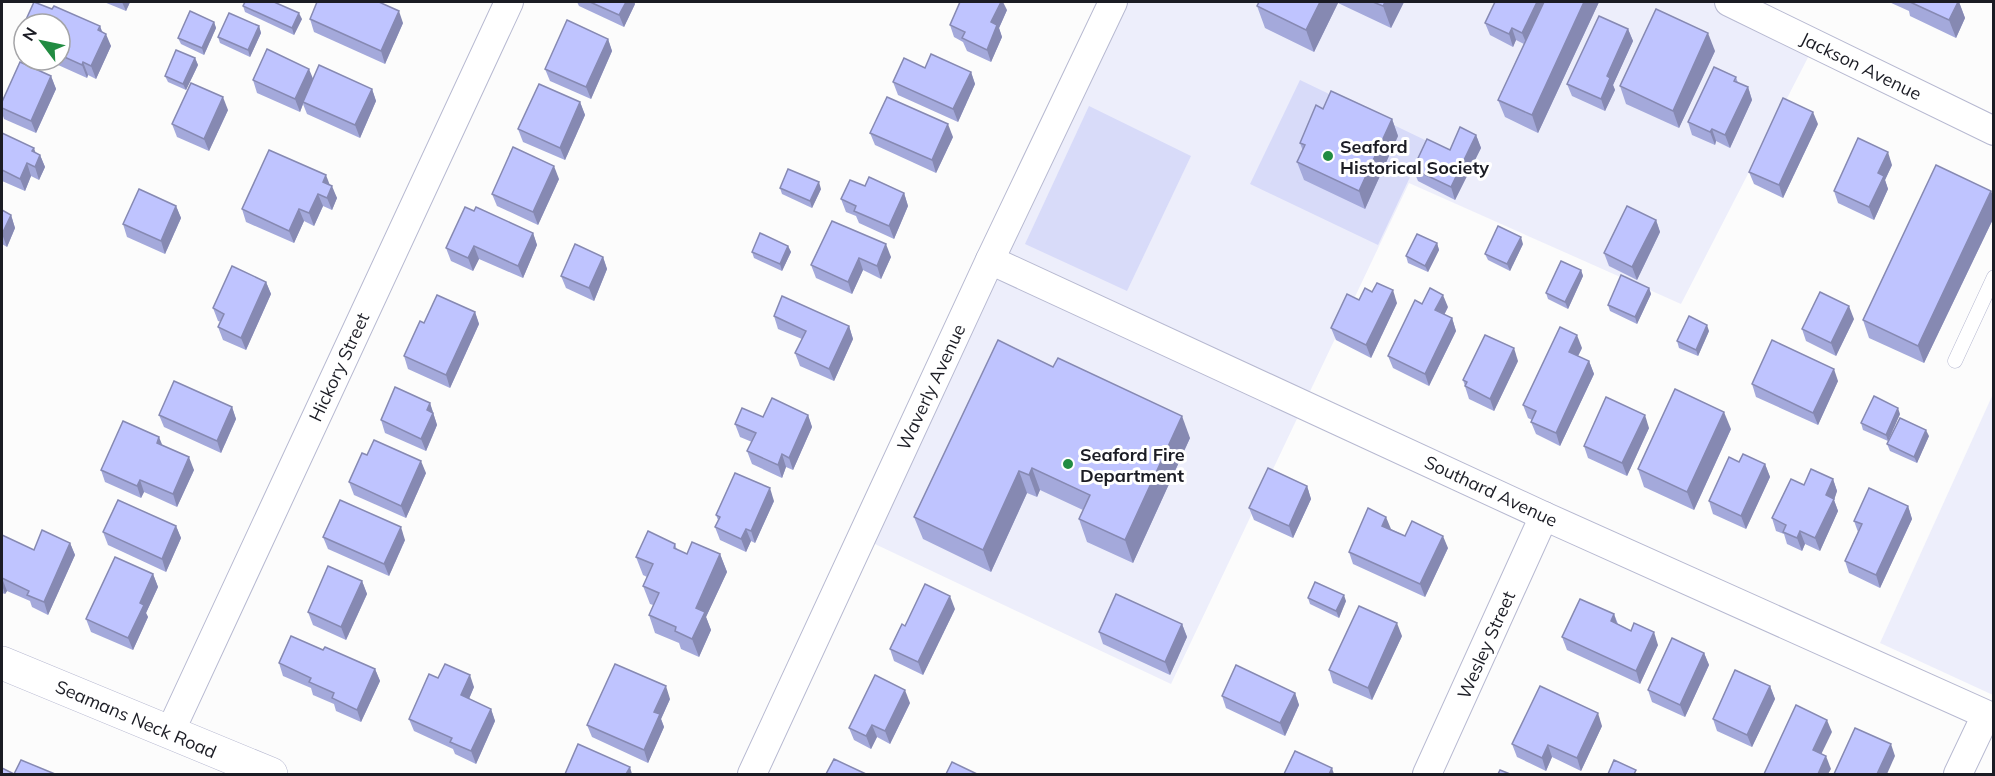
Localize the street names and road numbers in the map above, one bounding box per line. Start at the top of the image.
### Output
street label: Jackson Avenue [1797,27,1925,105]
street label: Hickory Street [304,309,374,425]
street label: Waverly Avenue [892,320,970,454]
street label: Southard Avenue [1421,450,1561,532]
street label: Wesley Street [1452,587,1520,703]
street label: Seamans Neck Road [52,675,220,763]

